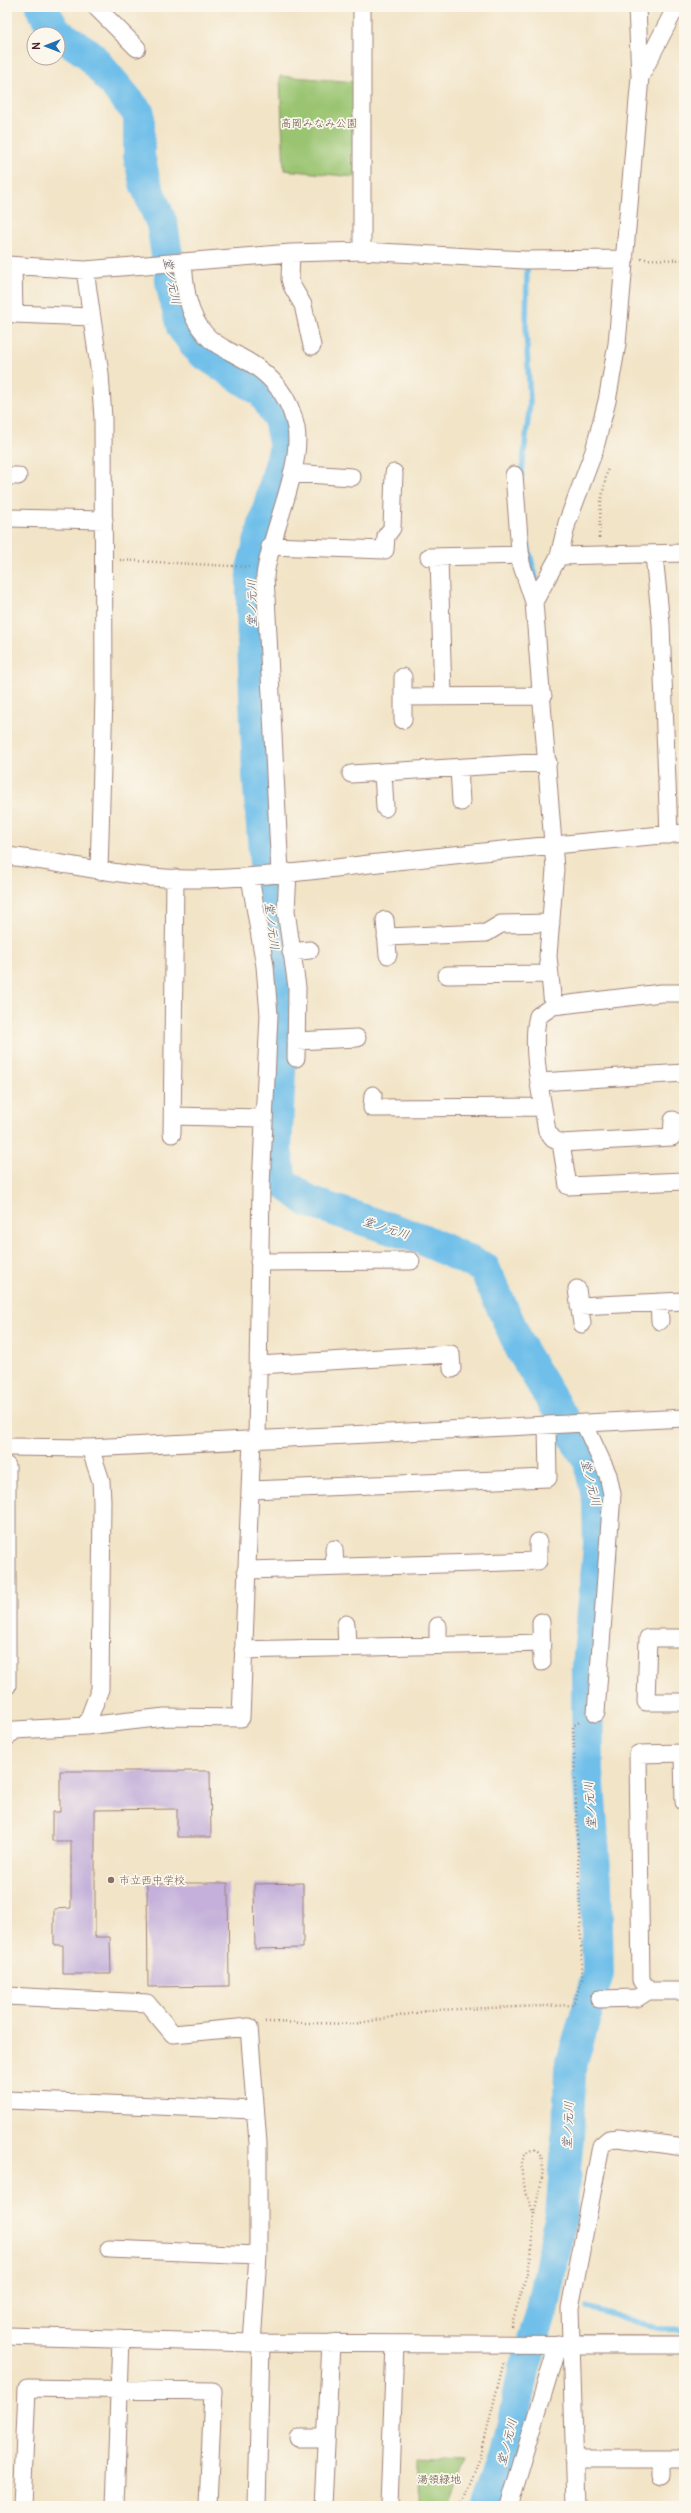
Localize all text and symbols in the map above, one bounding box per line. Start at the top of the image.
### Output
north arrow [26,26,66,66]
text: N [30,42,43,50]
park label: 高岡みなみ公園 [281,117,358,130]
water label: 堂ノ元川 [160,256,183,306]
water label: 堂ノ元川 [245,579,260,627]
water label: 堂ノ元川 [261,901,282,951]
water label: 堂ノ元川 [361,1214,411,1243]
water label: 堂ノ元川 [577,1458,604,1508]
water label: 堂ノ元川 [581,1780,600,1829]
place label: 市立西中学校 [119,1874,185,1887]
marker: 市立西中学校 [106,1875,116,1885]
water label: 堂ノ元川 [560,2101,577,2149]
water label: 堂ノ元川 [494,2417,521,2467]
park label: 湯領緑地 [417,2473,461,2486]

